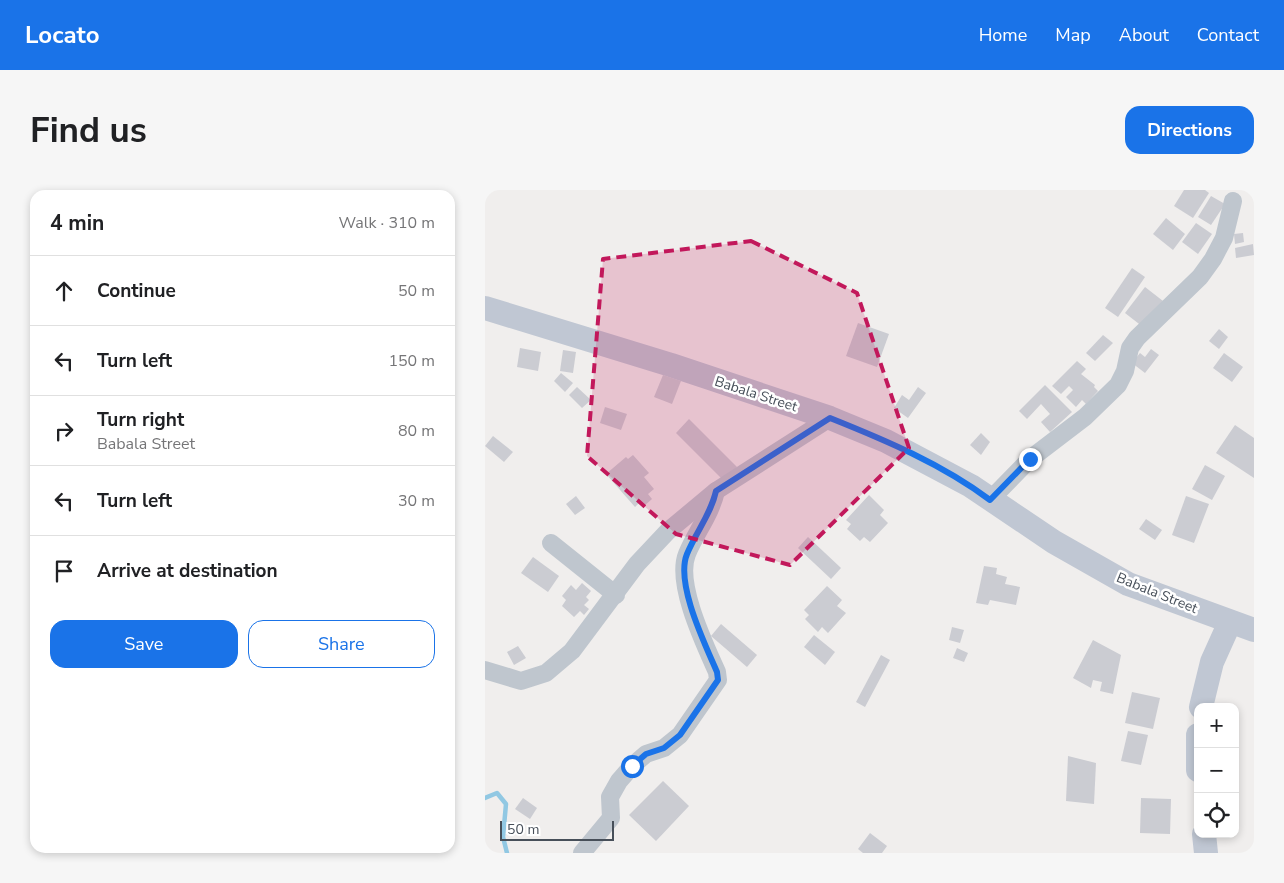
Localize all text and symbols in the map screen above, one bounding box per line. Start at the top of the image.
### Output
text: Locato [25,19,100,51]
text: Home [979,23,1027,47]
text: Map [1055,23,1091,47]
text: About [1119,23,1169,47]
text: Contact [1197,23,1259,47]
button: Directions [1125,106,1254,154]
text: Find us [30,107,147,154]
text: 4 min [50,209,104,237]
text: Walk · 310 m [339,212,435,234]
icon: ahead [50,277,78,305]
text: Continue [97,278,176,304]
text: 50 m [398,280,435,302]
icon: left [50,347,78,375]
text: Turn left [97,348,172,374]
text: 150 m [388,350,435,372]
street label: Babala Street [712,372,800,416]
text: Turn right [97,407,184,433]
icon: right [50,417,78,445]
text: 80 m [398,420,435,442]
text: Babala Street [97,433,195,455]
route end [1019,448,1042,471]
icon: left [50,487,78,515]
text: Turn left [97,488,172,514]
text: 30 m [398,490,435,512]
icon: arrive [50,557,78,585]
text: Arrive at destination [97,558,278,584]
street label: Babala Street [1114,568,1200,618]
button: Save [50,620,238,668]
button: Share [248,620,435,668]
map controls [1194,703,1239,838]
button: + [1194,703,1239,748]
button: − [1194,748,1239,793]
route start [621,755,644,778]
button: locate [1194,793,1239,838]
scale bar [500,818,614,841]
text: 50 m [507,820,539,839]

